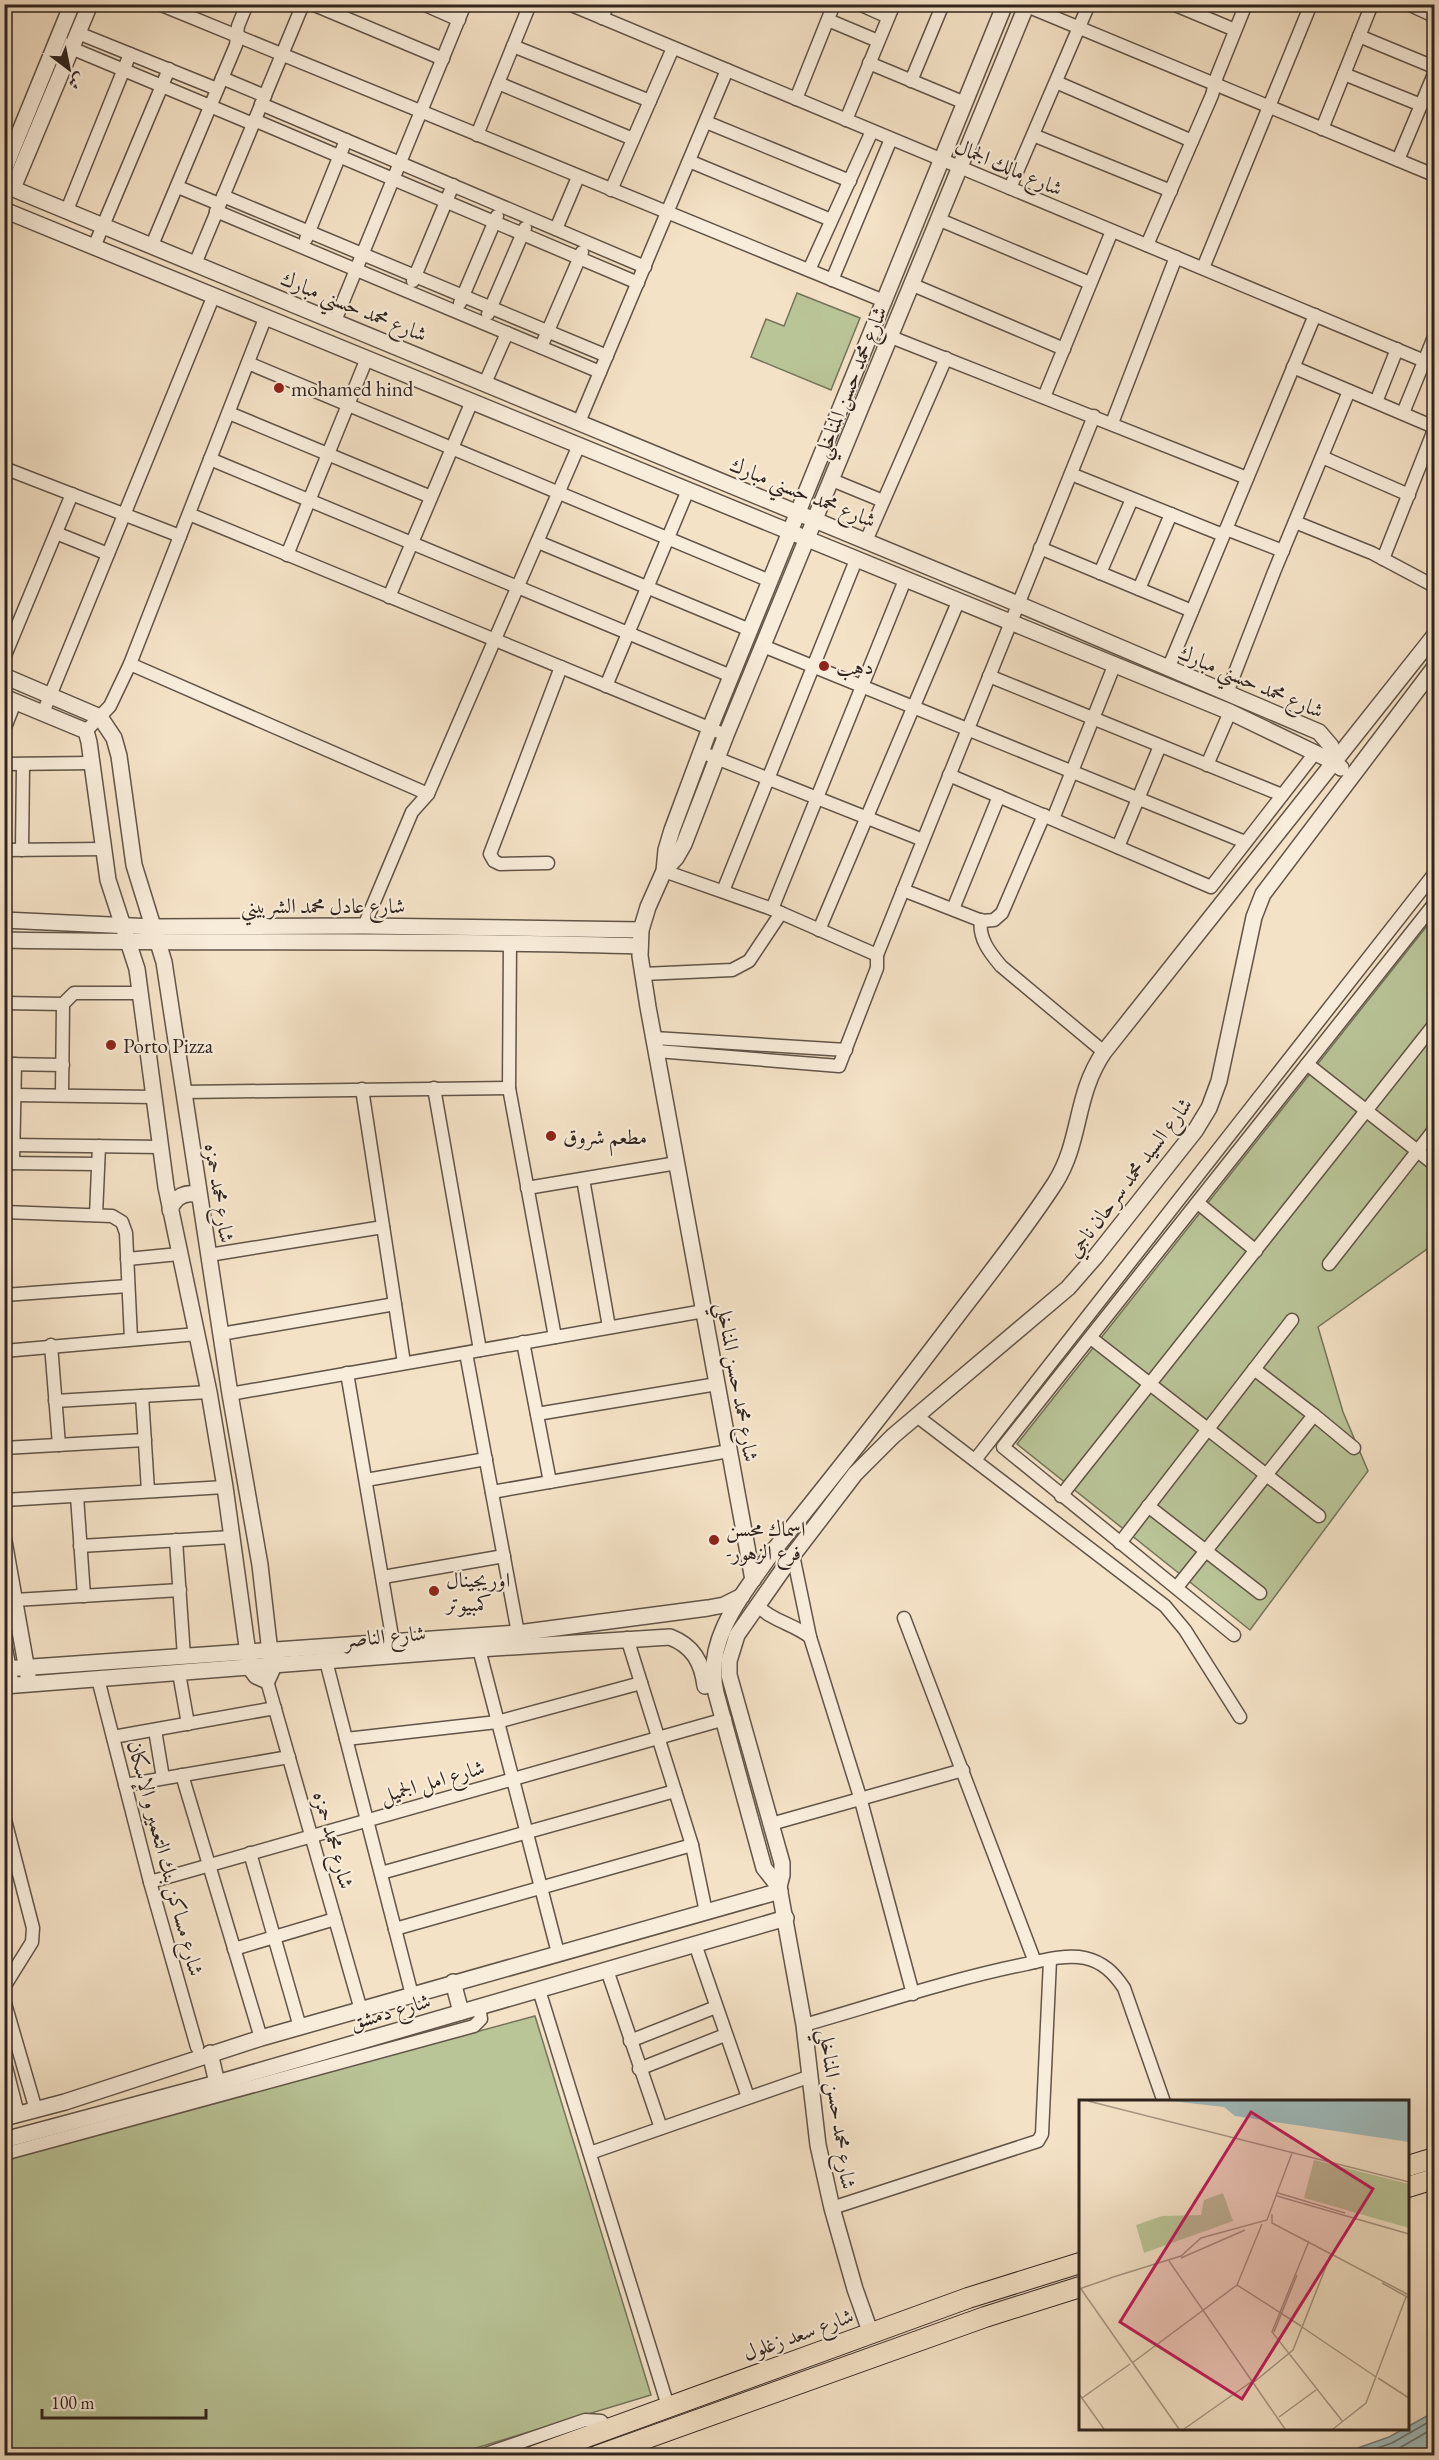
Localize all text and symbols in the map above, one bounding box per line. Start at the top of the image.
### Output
north arrow [39,39,99,99]
text: ش [64,68,89,94]
street label: شارع مالك الجمال [949,132,1067,206]
street label: شارع محمد حسني مبارك [274,264,431,354]
street label: شارع محمد حسن المناخلي [807,302,899,465]
place label: mohamed hind [291,375,414,402]
marker: mohamed hind [272,381,286,395]
street label: شارع محمد حسني مبارك [723,450,880,540]
street label: شارع محمد حسني مبارك [1171,638,1328,730]
place label: دهب [836,653,874,681]
marker: دهب [817,659,831,673]
street label: شارع عادل محمد الشربيني [241,892,405,926]
place label: Porto Pizza [123,1032,214,1059]
marker: Porto Pizza [104,1038,118,1052]
street label: شارع السيد محمد سرحان ناجي [1060,1091,1202,1266]
place label: مطعم شروق [563,1123,647,1157]
marker: مطعم شروق [544,1129,558,1143]
street label: شارع محمد حمزه [194,1141,241,1245]
street label: شارع محمد حسن المناخلي [704,1300,765,1465]
place label: اسماك محسن -فرع الزهور [726,1515,806,1571]
marker: اسماك محسن -فرع الزهور [707,1533,721,1547]
place label: اوريجينال كمبيوتر [444,1566,510,1617]
marker: اوريجينال كمبيوتر [427,1584,441,1598]
street label: شارع الناصر [341,1619,427,1658]
street label: شارع مساكن بنك التعمير و الإسكان [117,1737,210,1980]
street label: شارع امل الجميل [376,1753,489,1814]
street label: شارع محمد حمزه [302,1788,361,1893]
street label: شارع دمشق [346,1987,435,2040]
street label: شارع محمد حسن المناخلي [806,2027,863,2192]
inset map [1079,2100,1409,2430]
street label: شارع سعد زغلول [739,2302,859,2371]
scale bar [42,2382,206,2420]
text: 100 m [51,2391,95,2414]

